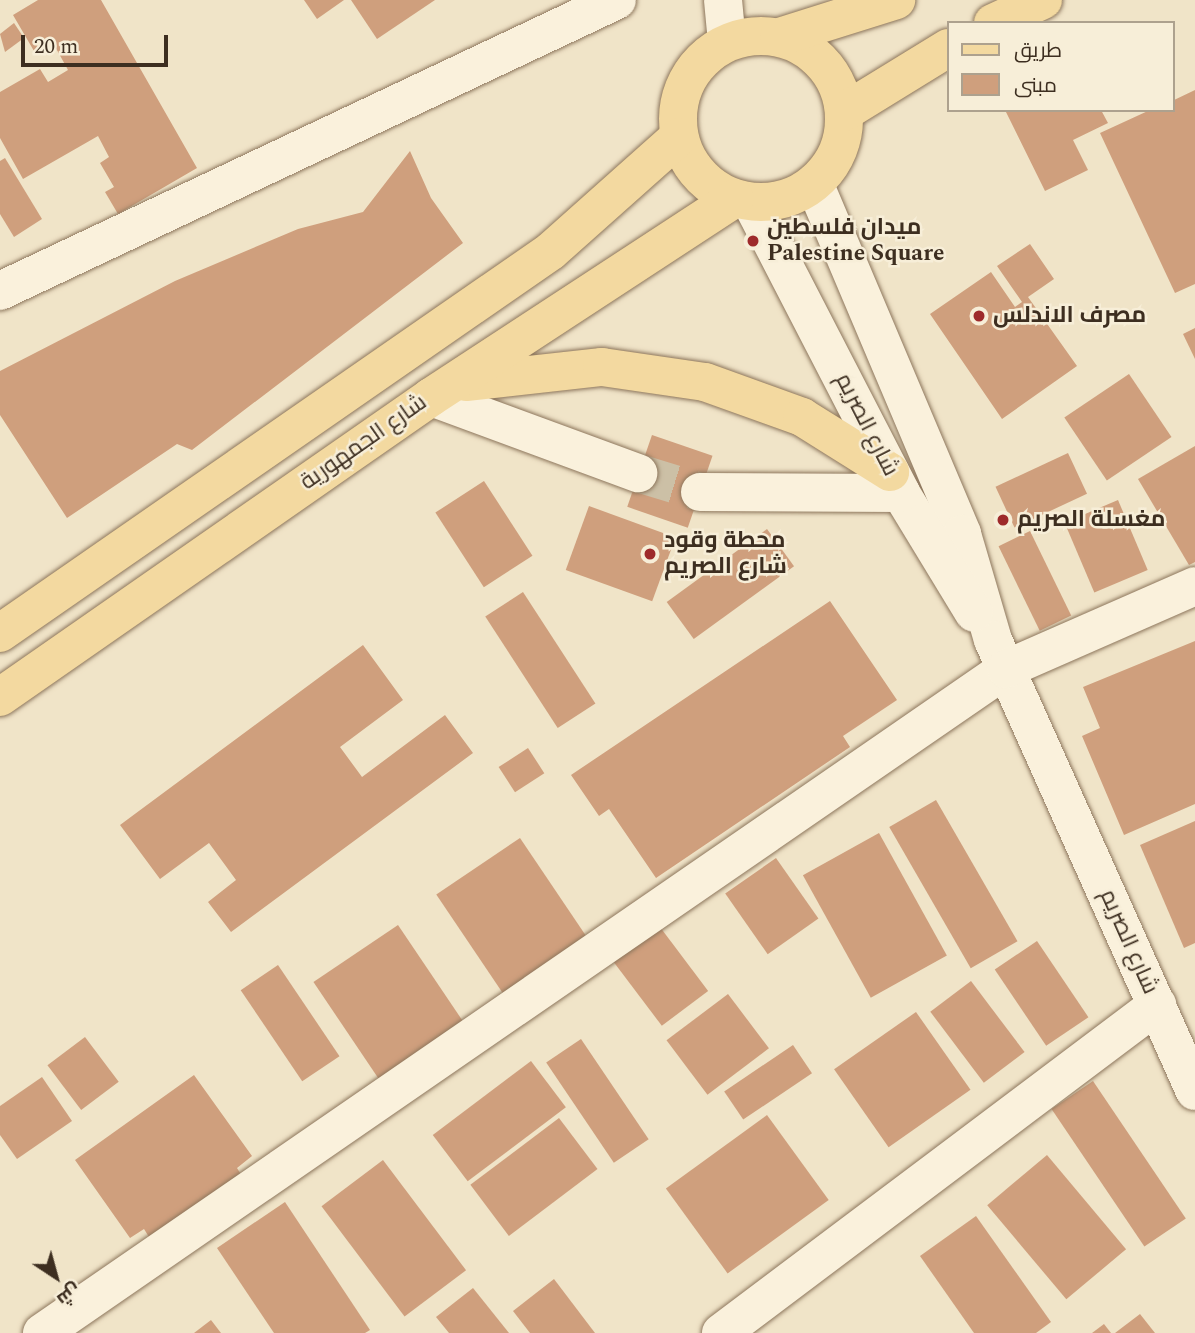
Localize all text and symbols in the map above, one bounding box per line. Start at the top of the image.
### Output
scale bar [24,21,172,65]
legend [946,21,1174,112]
text: 20 m [34,31,78,63]
text: طريق [1014,35,1062,67]
text: مبنى [1014,70,1057,102]
place label: ميدان فلسطين Palestine Square [767,214,944,268]
marker: ميدان فلسطين Palestine Square [745,233,761,249]
place label: مصرف الاندلس [993,302,1146,330]
marker: مصرف الاندلس [971,308,987,324]
street label: شارع الصريم [828,369,904,481]
street label: شارع الجمهورية [295,389,433,497]
place label: مغسلة الصريم [1017,506,1165,534]
marker: مغسلة الصريم [995,512,1011,528]
place label: محطة وقود شارع الصريم [664,527,787,581]
marker: محطة وقود شارع الصريم [642,546,658,562]
street label: شارع الصريم [1093,885,1163,999]
north arrow [21,1242,91,1312]
text: ش [50,1275,87,1313]

